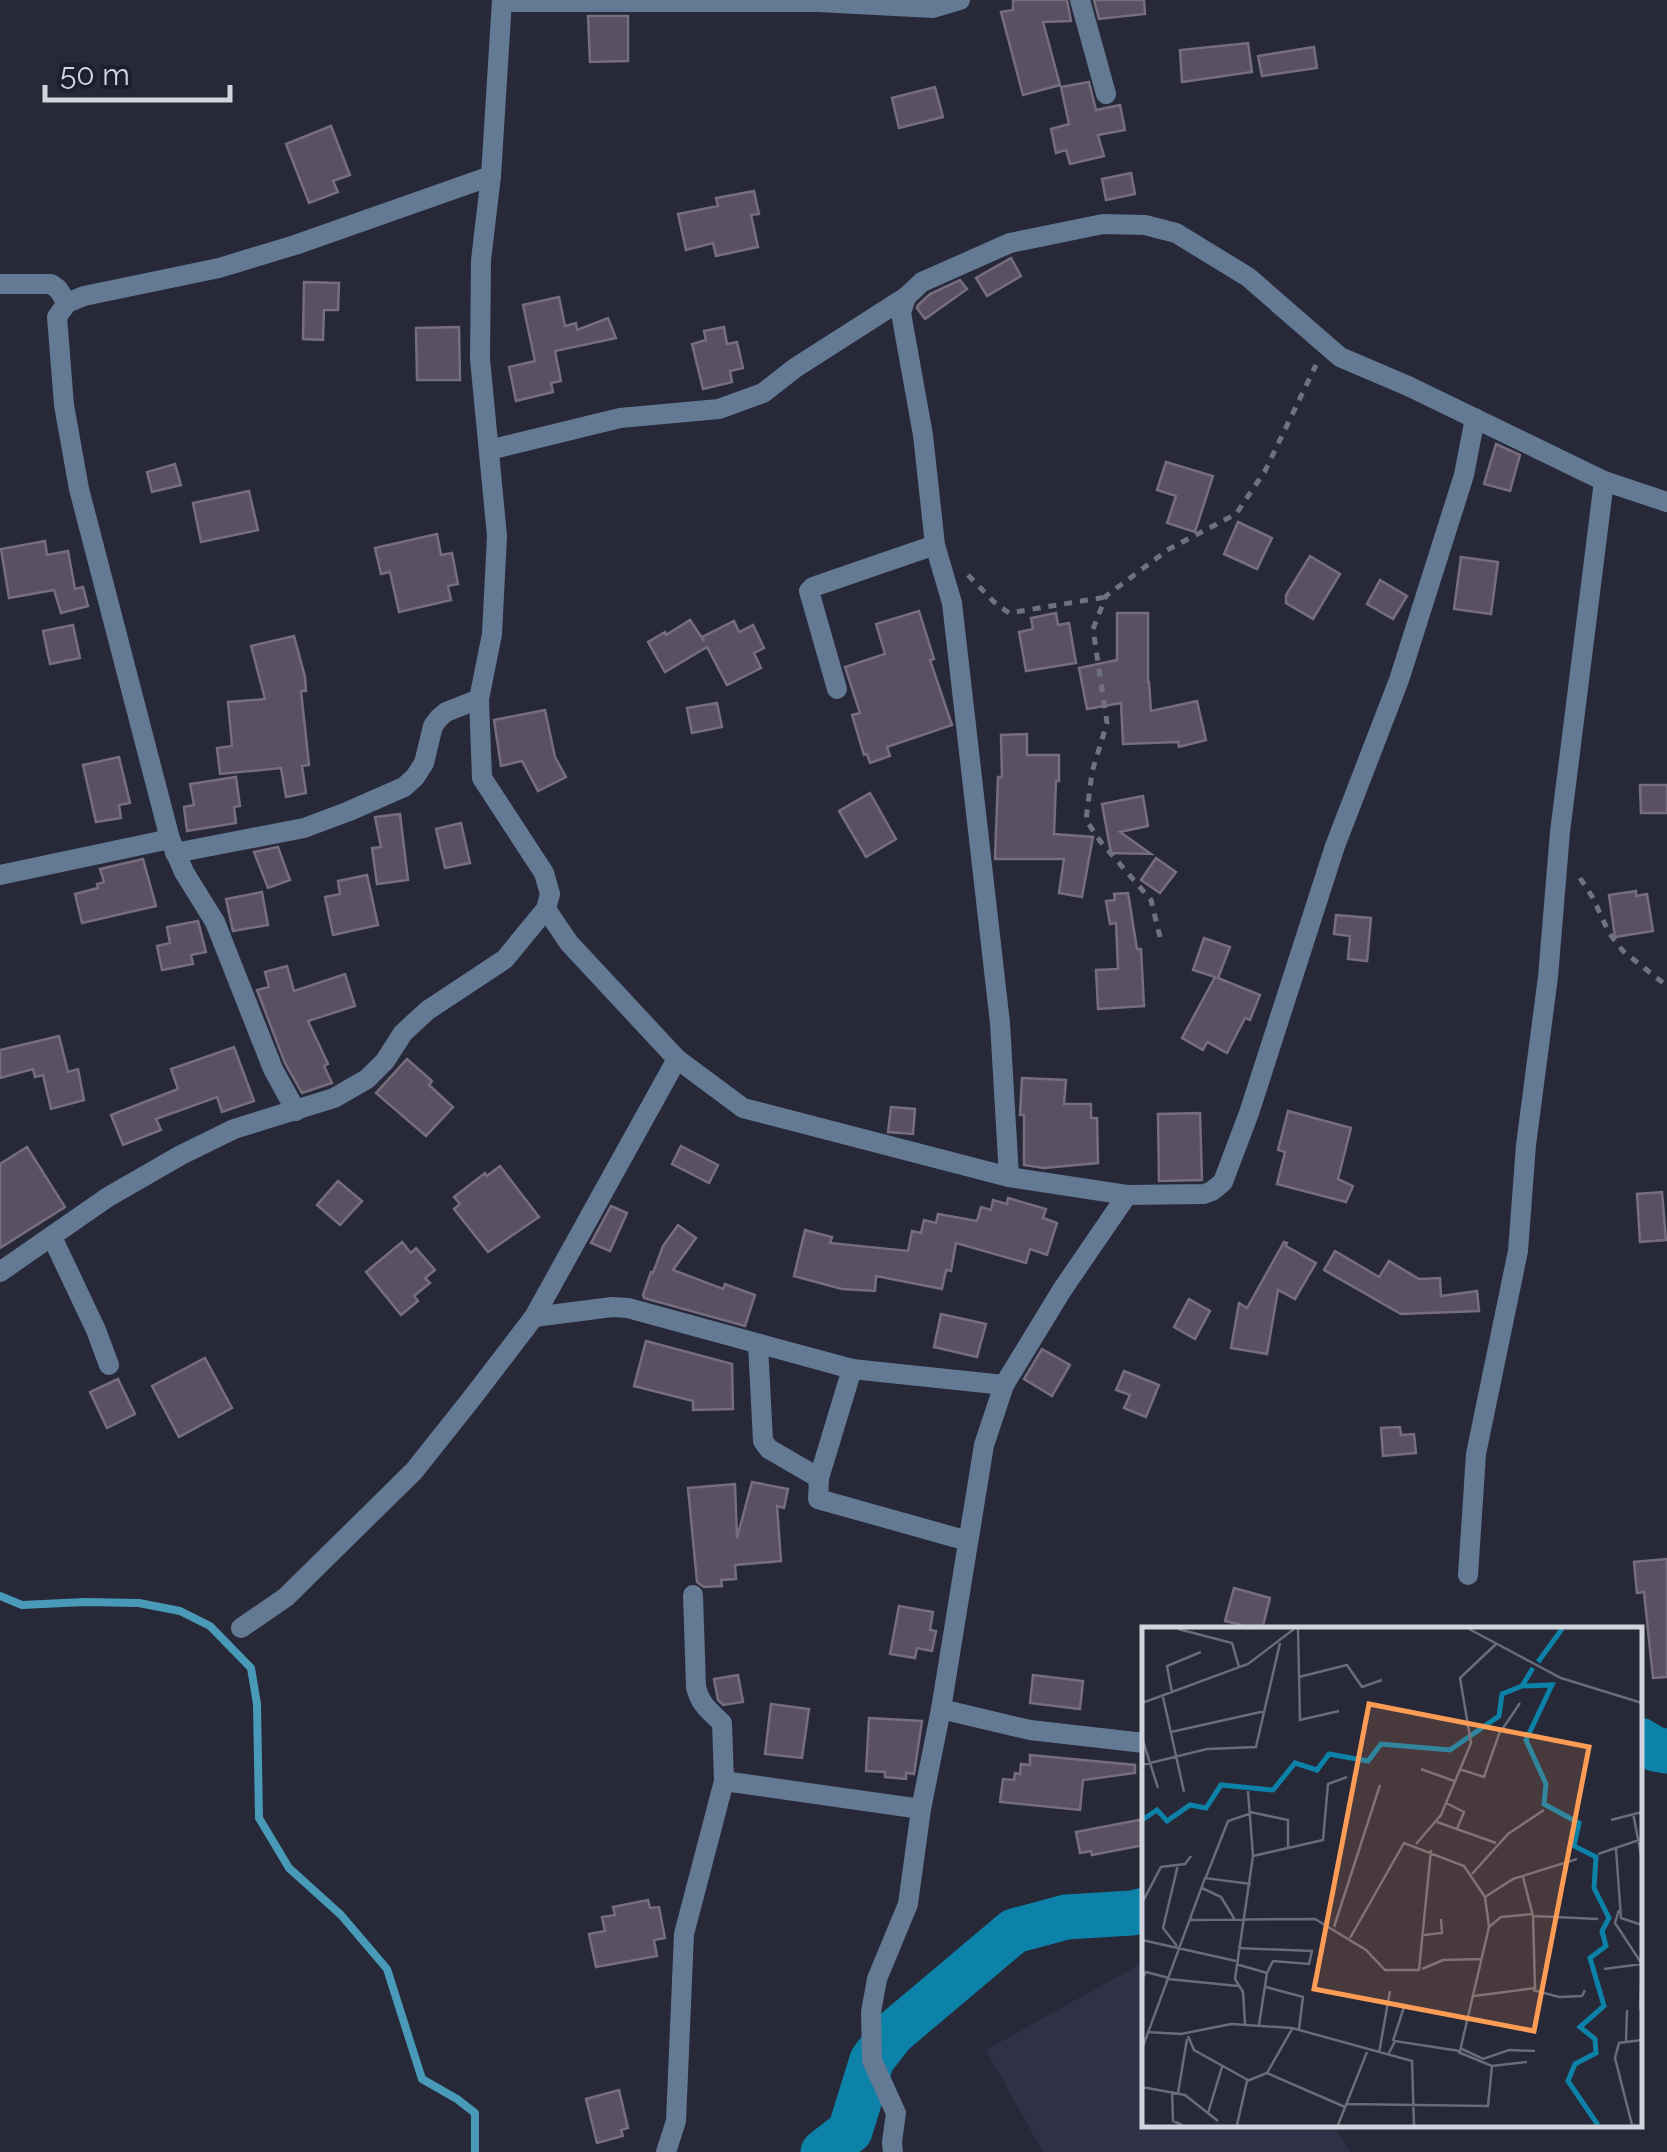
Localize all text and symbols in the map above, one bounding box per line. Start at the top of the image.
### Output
scale bar [45,40,230,102]
text: 50 m [60,57,130,92]
inset map [1142,1627,1642,2127]

